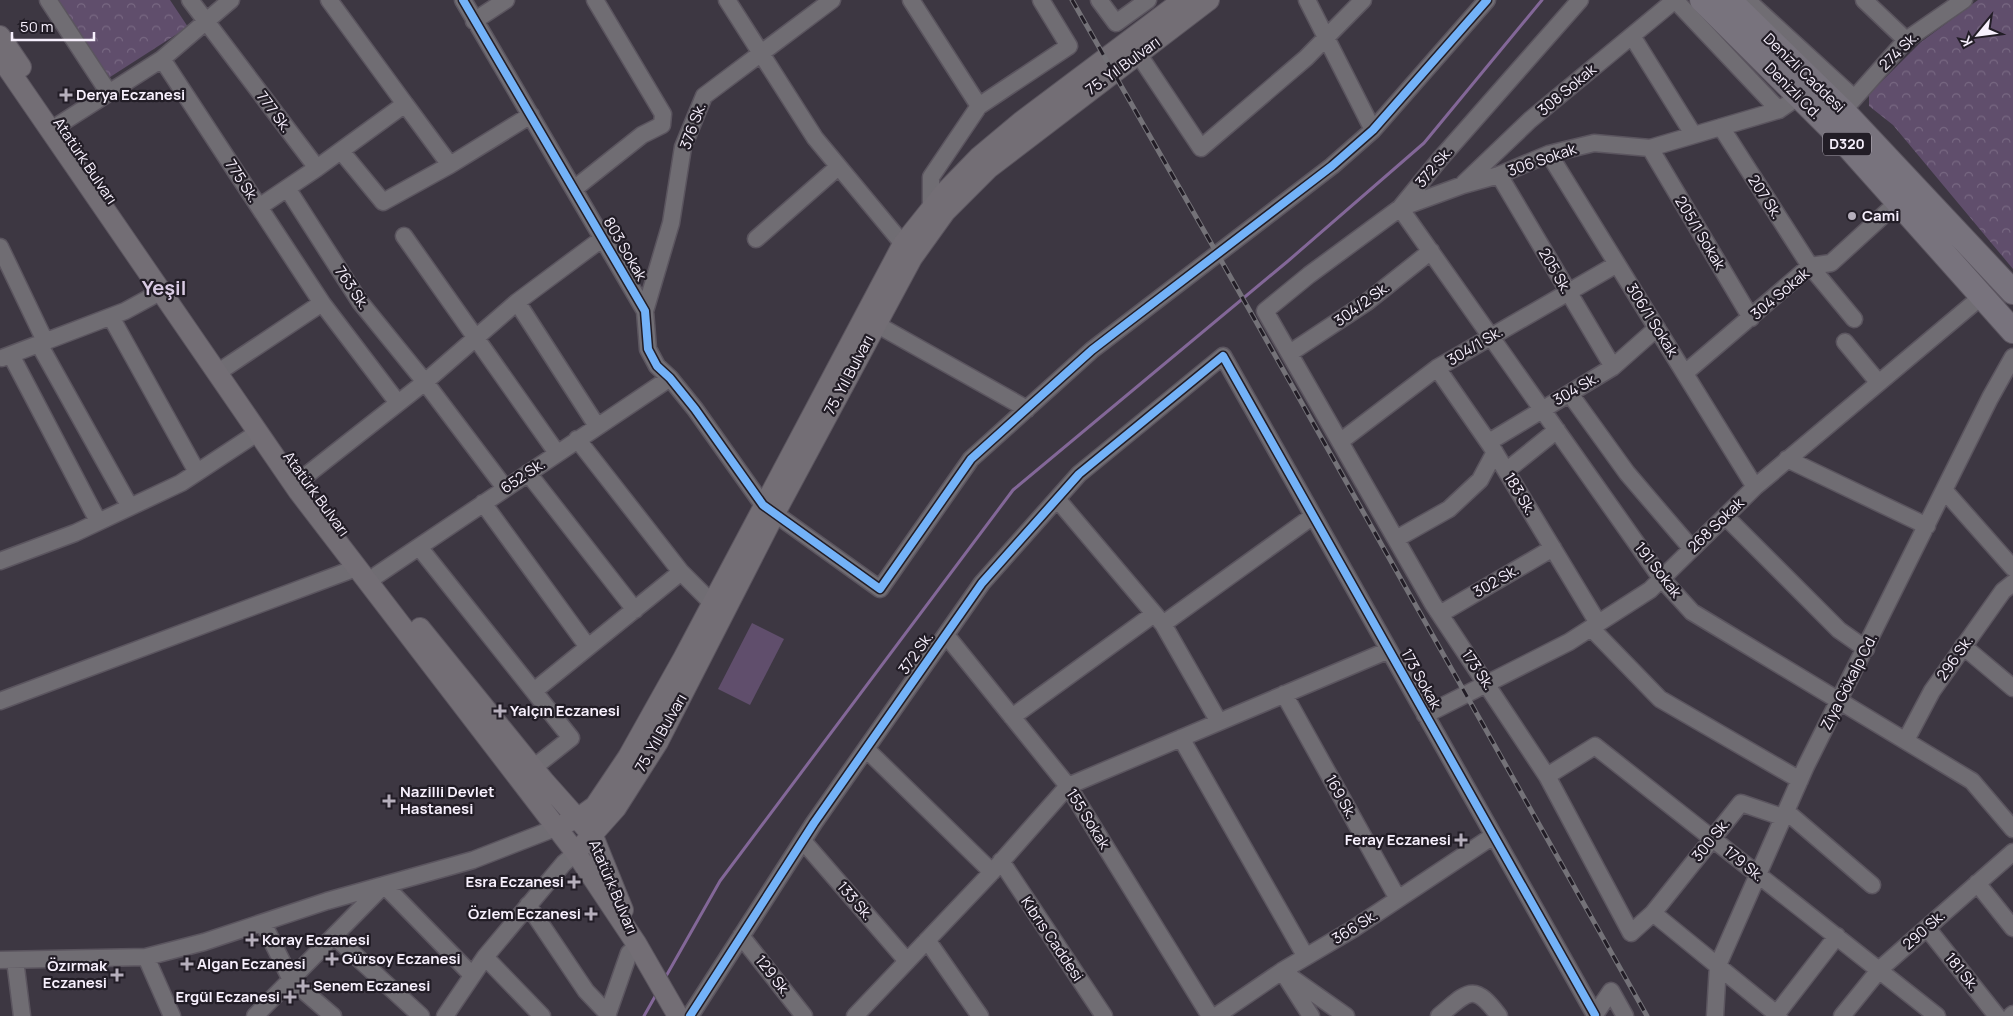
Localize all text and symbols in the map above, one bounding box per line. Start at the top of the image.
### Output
scale bar [12,10,95,42]
north arrow [1953,10,2003,60]
text: 50 m [20,16,54,37]
street label: 274 Sk. [1874,26,1923,75]
street label: Denizli Caddesi [1759,28,1850,117]
street label: 75. Yıl Bulvarı [1081,31,1164,100]
text: K [1955,32,1977,50]
street label: Denizli Cd. [1760,58,1826,124]
street label: 308 Sokak [1533,59,1601,120]
place label: Derya Eczanesi [76,84,185,105]
street label: 777 Sk. [252,87,297,137]
marker: Derya Eczanesi [60,89,72,101]
street label: 376 Sk. [674,99,711,152]
street label: Atatürk Bulvarı [49,113,122,208]
road number: D320 [1823,132,1871,156]
street label: 306 Sokak [1505,138,1579,181]
street label: 372 Sk. [1410,142,1457,192]
street label: 775 Sk. [221,155,264,206]
street label: 207 Sk. [1743,171,1787,223]
street label: 205/1 Sokak [1670,192,1731,274]
place label: Cami [1862,205,1899,226]
marker: Cami [1846,210,1858,222]
street label: 803 Sokak [599,213,652,285]
street label: 205 Sk. [1534,244,1577,298]
street label: 763 Sk. [330,262,375,314]
street label: 304 Sokak [1746,263,1814,324]
district label: Yeşil [142,274,186,301]
street label: 304/2 Sk. [1330,276,1394,331]
street label: 306/1 Sokak [1622,279,1684,361]
street label: 304/1 Sk. [1443,321,1506,370]
street label: 75. Yıl Bulvarı [819,331,878,418]
street label: 304 Sk. [1549,367,1603,410]
street label: Atatürk Bulvarı [278,447,354,540]
street label: 652 Sk. [496,453,549,498]
street label: 183 Sk. [1499,468,1541,519]
street label: 268 Sokak [1683,492,1749,557]
street label: 191 Sokak [1630,537,1687,602]
street label: 302 Sk. [1469,559,1522,602]
street label: 372 Sk. [893,627,938,678]
street label: Ziya Gökalp Cd. [1815,630,1882,734]
street label: 296 Sk. [1931,631,1978,684]
street label: 173 Sokak [1396,645,1447,713]
street label: 173 Sk. [1457,645,1500,694]
street label: 75. Yıl Bulvarı [630,690,692,776]
place label: Yalçın Eczanesi [510,700,620,721]
marker: Yalçın Eczanesi [494,705,506,717]
street label: 169 Sk. [1321,771,1362,823]
place label: Nazilli Devlet Hastanesi [400,781,495,819]
street label: 155 Sokak [1062,785,1116,853]
marker: Nazilli Devlet Hastanesi [382,794,396,808]
street label: 300 Sk. [1687,814,1735,866]
place label: Feray Eczanesi [1345,829,1451,850]
marker: Feray Eczanesi [1455,834,1467,846]
street label: Atatürk Bulvarı [584,837,643,937]
street label: 179 Sk. [1720,841,1769,886]
place label: Esra Eczanesi [465,871,564,892]
marker: Esra Eczanesi [568,876,580,888]
street label: 133 Sk. [832,876,878,925]
street label: Kıbrıs Caddesi [1016,892,1089,985]
place label: Özlem Eczanesi [468,903,581,924]
street label: 366 Sk. [1328,904,1382,949]
street label: 290 Sk. [1898,905,1949,954]
marker: Özlem Eczanesi [585,908,597,920]
place label: Koray Eczanesi [262,929,370,950]
marker: Koray Eczanesi [246,934,258,946]
place label: Gürsoy Eczanesi [342,948,461,969]
street label: 181 Sk. [1940,948,1984,995]
street label: 129 Sk. [751,951,796,1001]
place label: Algan Eczanesi [197,953,306,974]
marker: Gürsoy Eczanesi [326,953,338,965]
place label: Özırmak Eczanesi [43,955,108,993]
marker: Algan Eczanesi [181,958,193,970]
marker: Özırmak Eczanesi [111,969,123,981]
place label: Senem Eczanesi [313,975,430,996]
marker: Senem Eczanesi [297,980,309,992]
place label: Ergül Eczanesi [175,986,280,1007]
marker: Ergül Eczanesi [284,991,296,1003]

